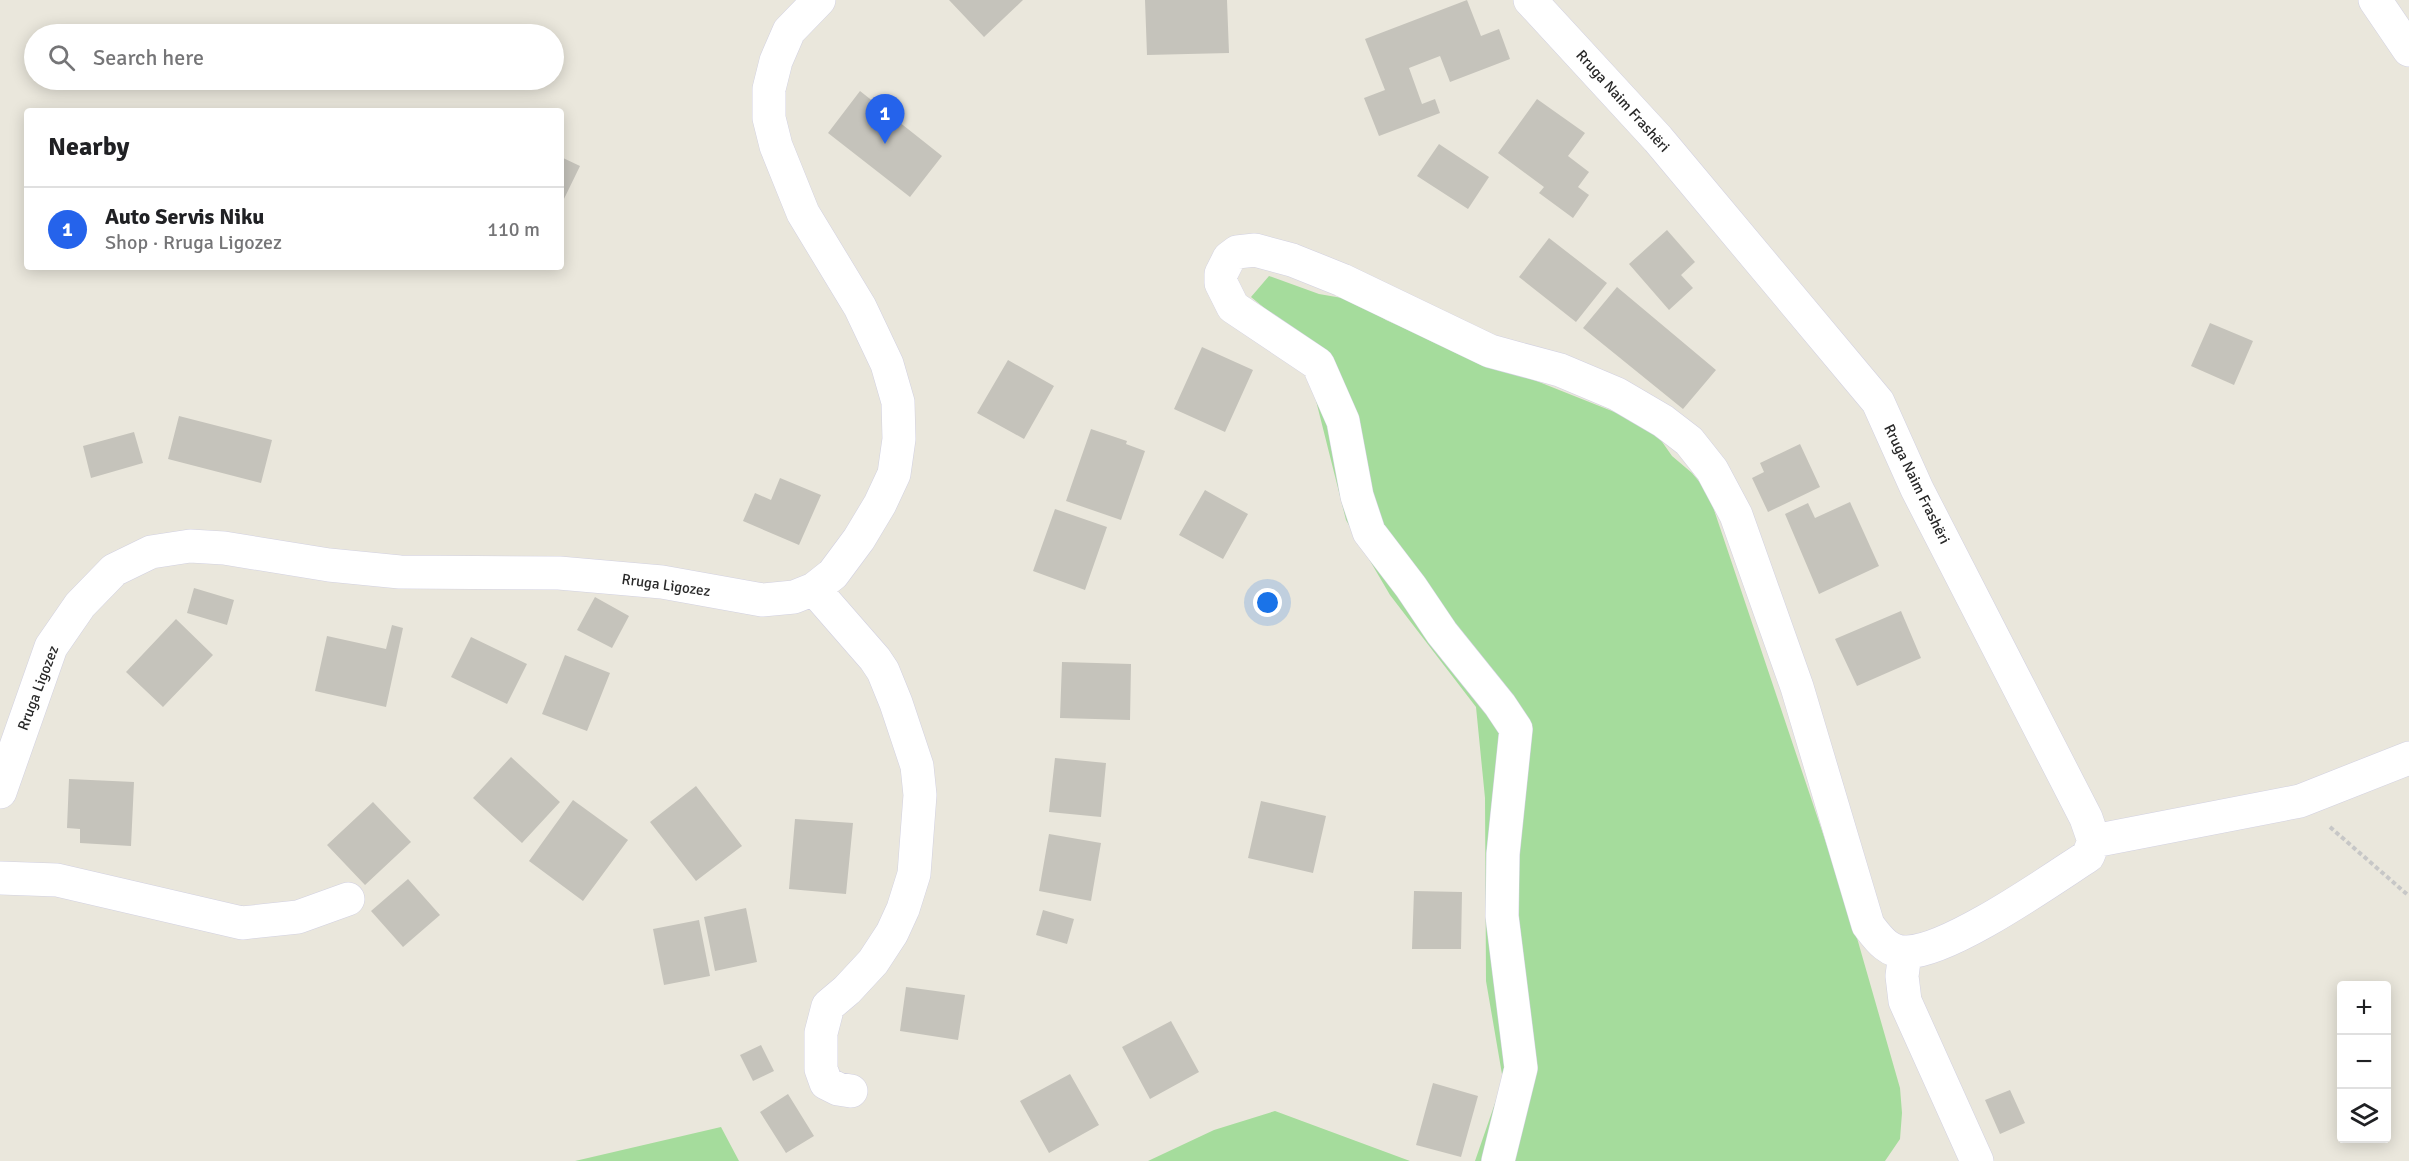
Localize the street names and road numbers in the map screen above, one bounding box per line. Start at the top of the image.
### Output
street label: Rruga Naim Frashëri [1572,46,1674,156]
street label: Rruga Naim Frashëri [1880,421,1954,547]
street label: Rruga Ligozez [621,570,712,600]
street label: Rruga Ligozez [14,643,63,733]

